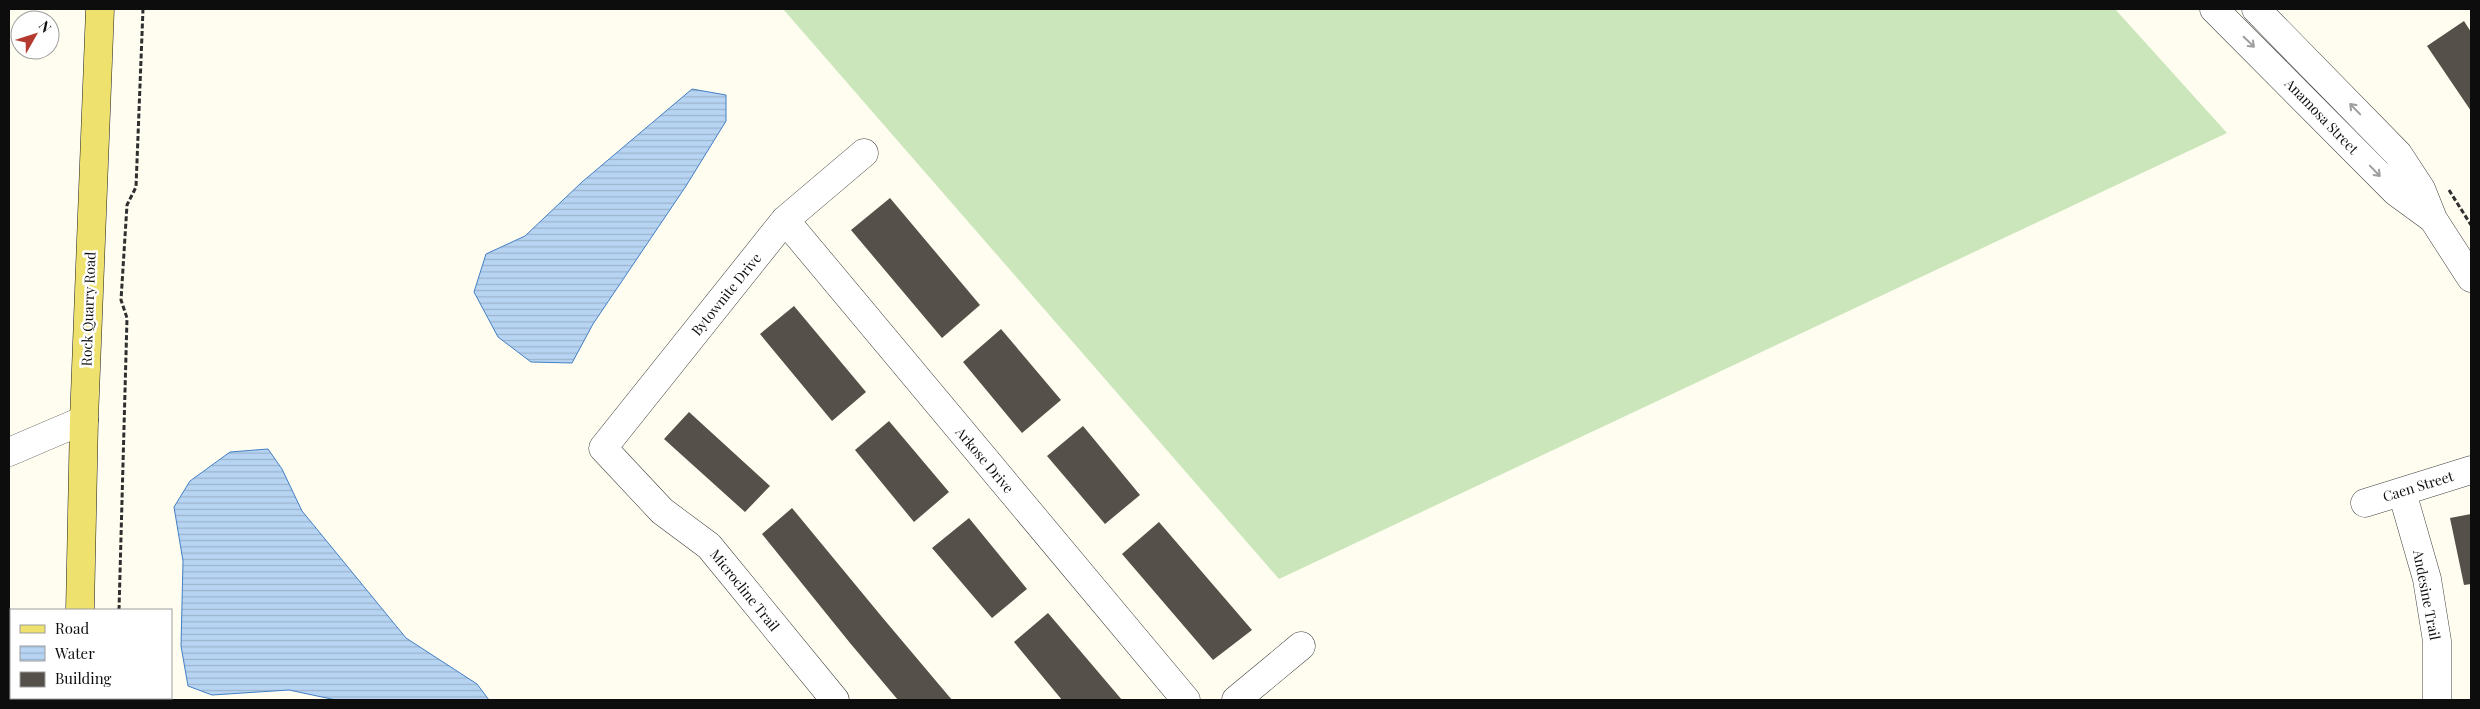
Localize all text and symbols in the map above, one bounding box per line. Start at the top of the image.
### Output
north arrow [10,10,60,60]
text: N [35,17,56,36]
one-way arrow [2243,36,2255,49]
street label: Anamosa Street [2280,73,2364,159]
one-way arrow [2349,103,2361,116]
one-way arrow [2369,164,2381,177]
street label: Bytownite Drive [687,249,765,339]
street label: Rock Quarry Road [77,251,99,367]
street label: Arkose Drive [951,422,1018,497]
street label: Caen Street [2380,466,2457,506]
street label: Microcline Trail [706,545,784,635]
street label: Andesine Trail [2409,547,2445,642]
legend [10,609,172,699]
text: Road [55,618,89,638]
text: Water [54,643,95,663]
text: Building [55,668,112,688]

